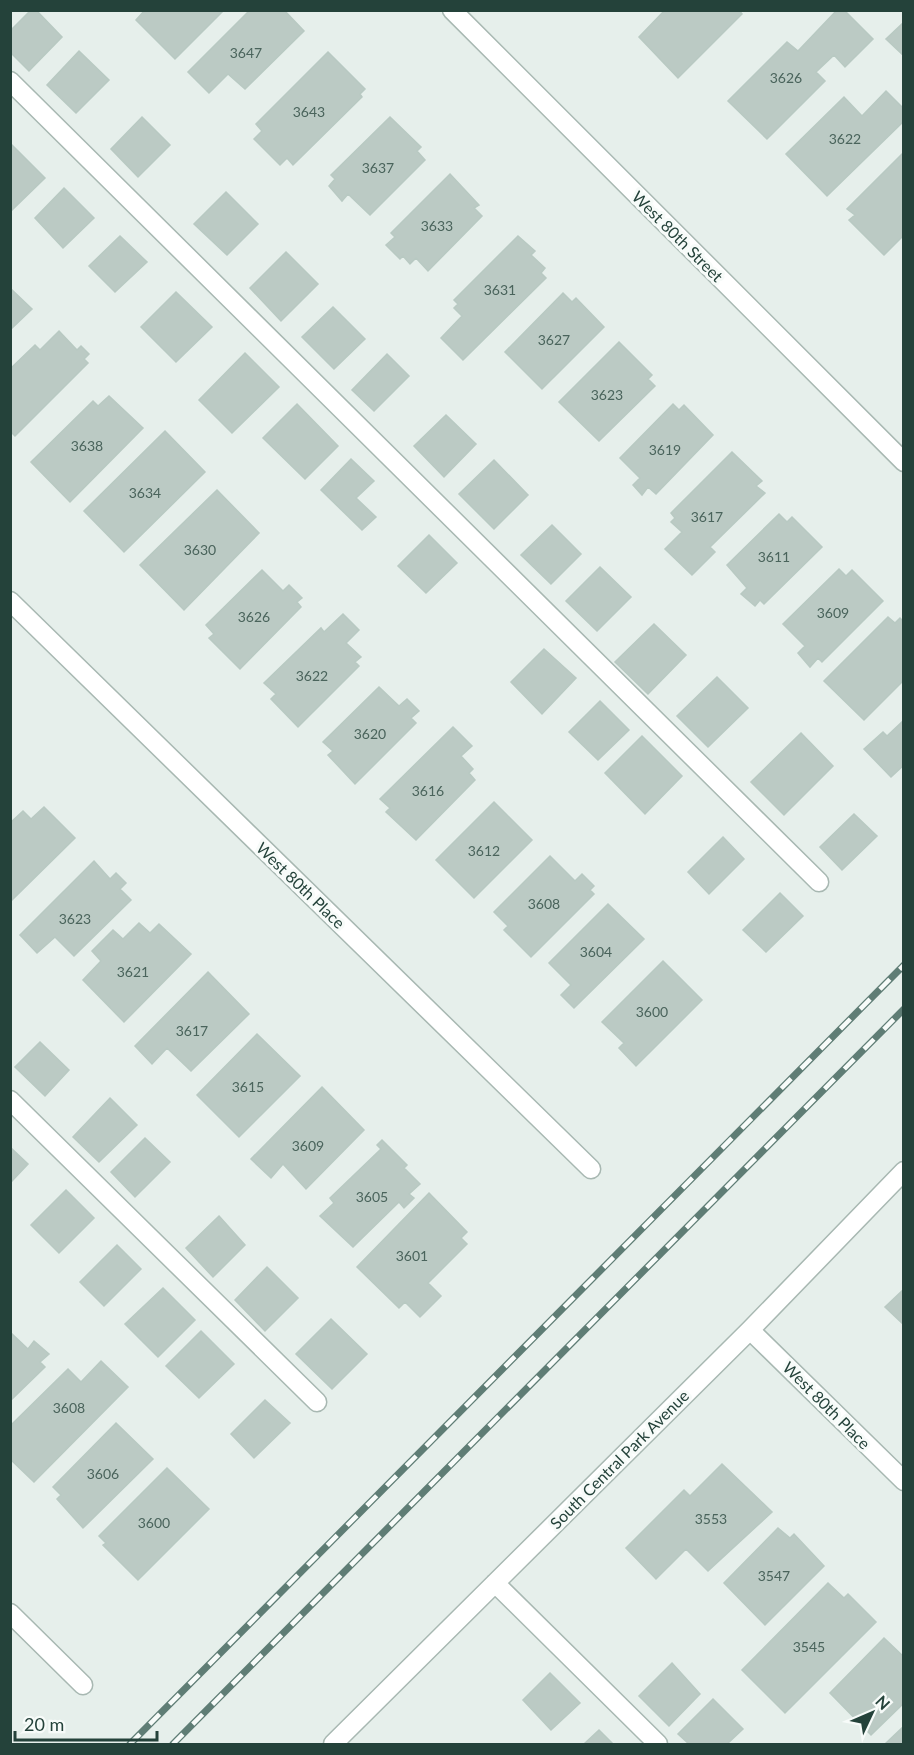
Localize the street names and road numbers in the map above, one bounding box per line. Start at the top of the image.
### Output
street label: West 80th Street [629,187,727,285]
street label: West 80th Place [253,838,349,932]
street label: West 80th Place [779,1357,875,1453]
street label: South Central Park Avenue [546,1386,692,1532]

